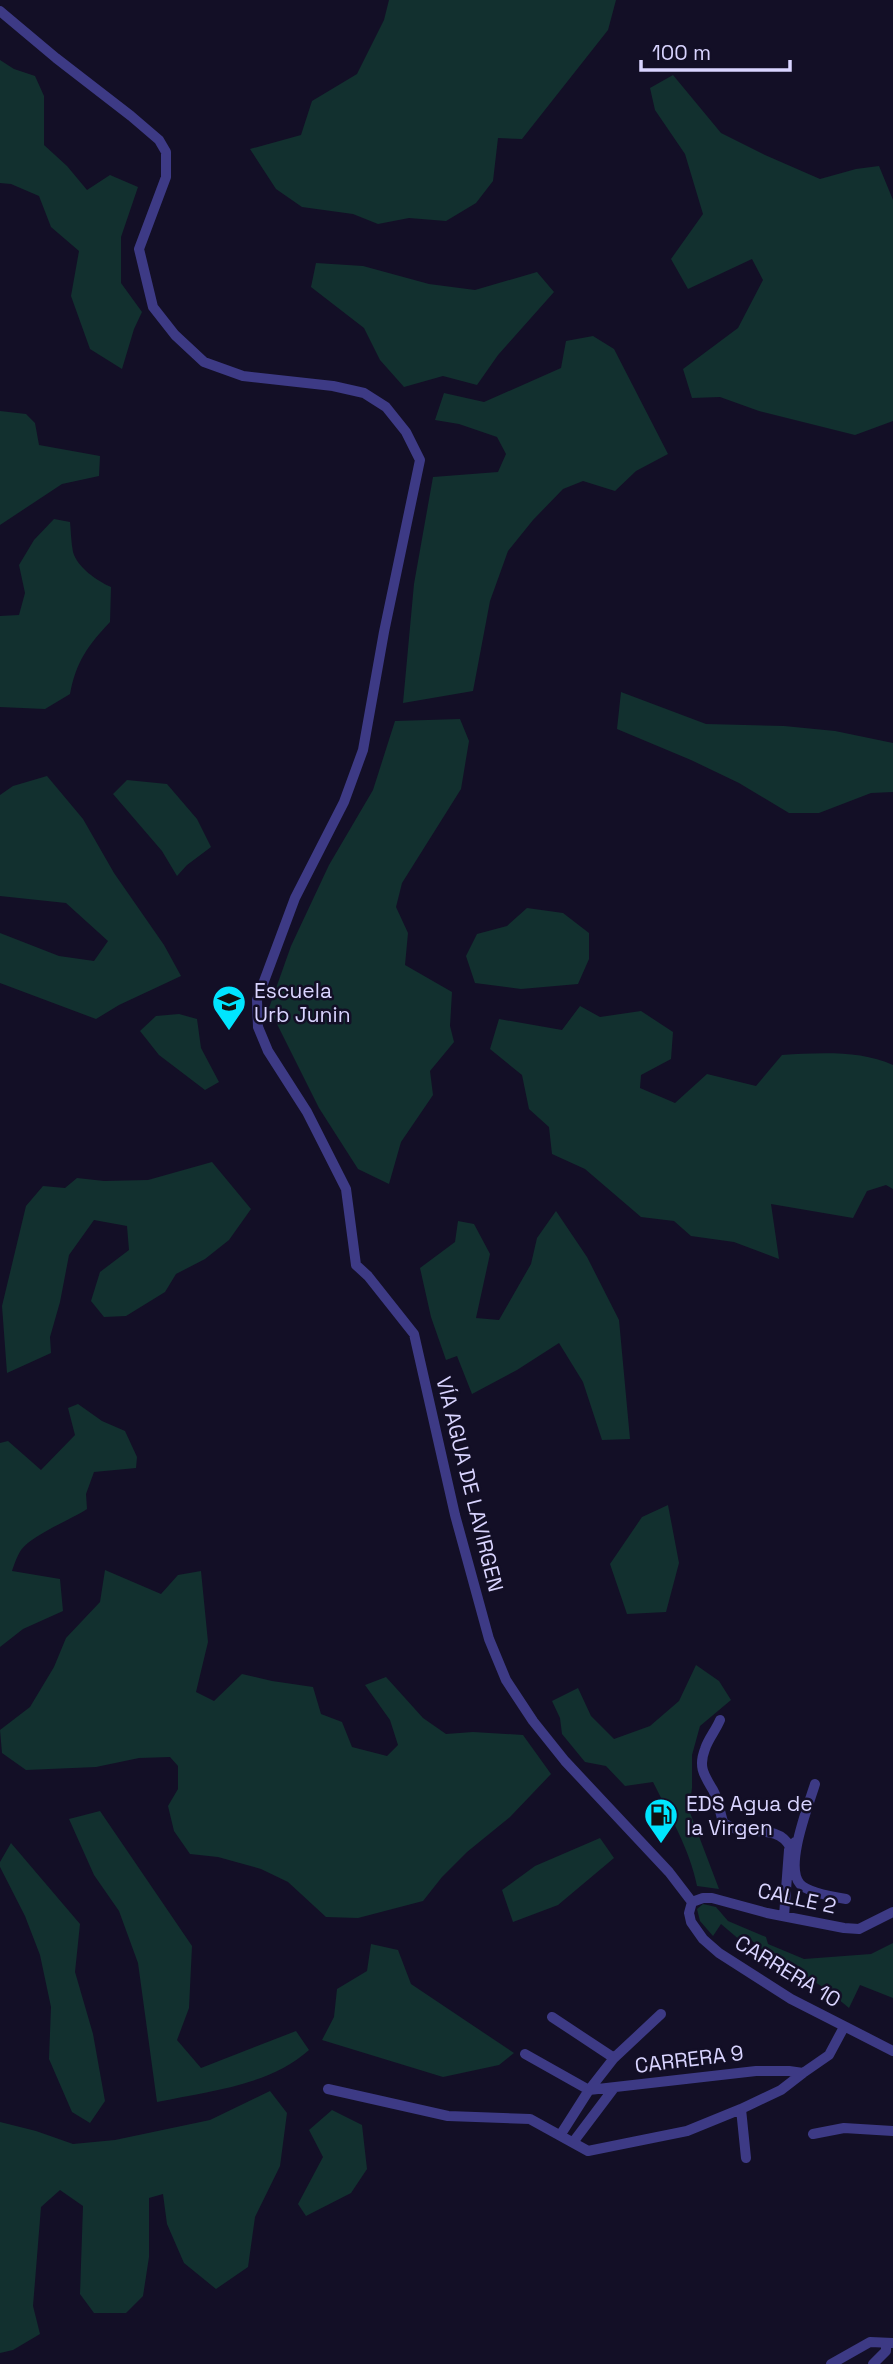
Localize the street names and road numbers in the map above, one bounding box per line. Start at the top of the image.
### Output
street label: VÍA AGUA DE LAVIRGEN [430,1374,510,1594]
street label: CALLE 2 [755,1877,839,1919]
street label: CARRERA 10 [730,1929,846,2013]
street label: CARRERA 9 [633,2039,745,2079]

